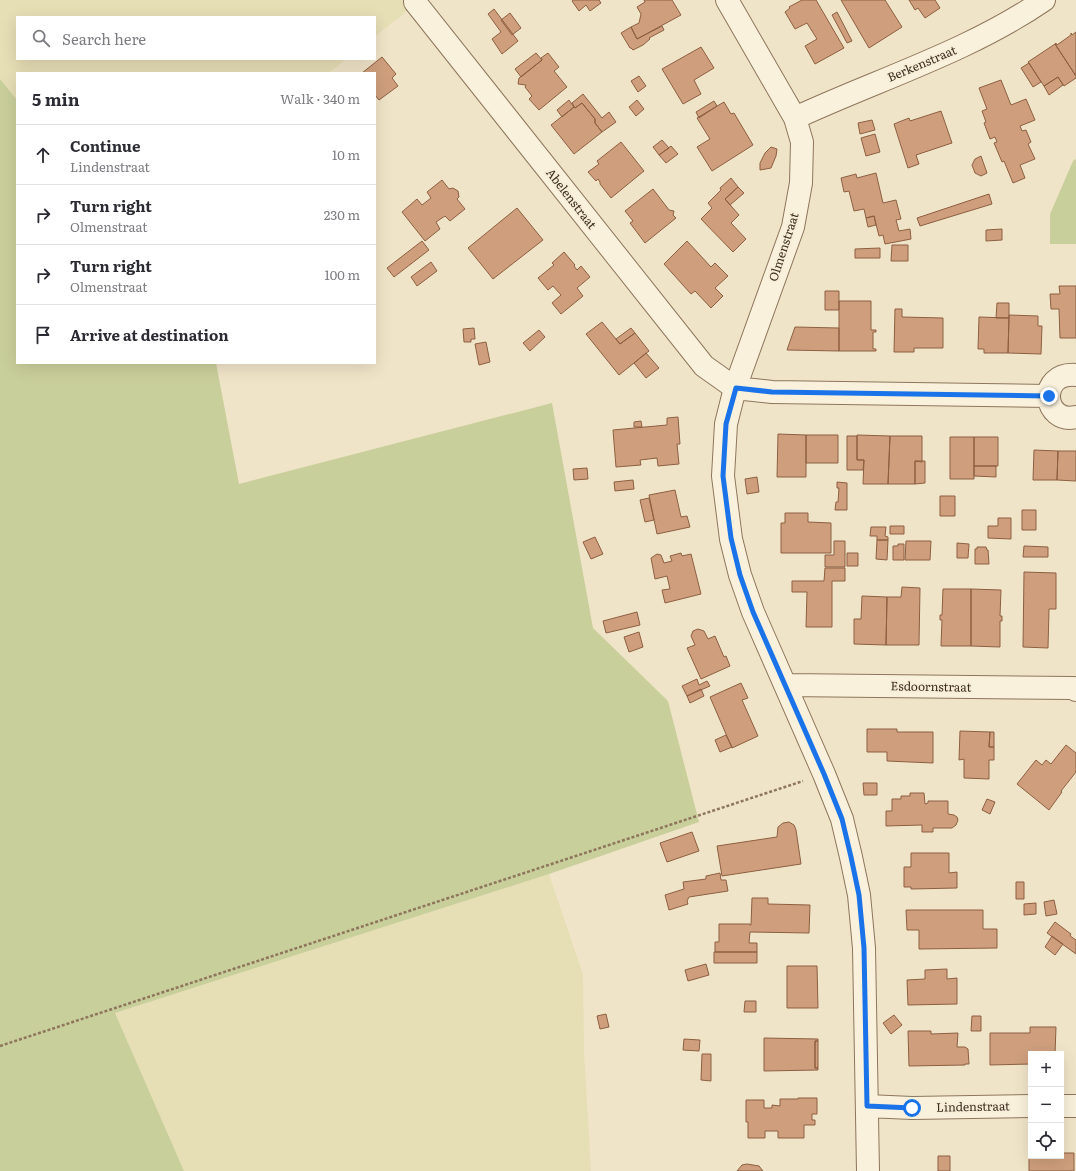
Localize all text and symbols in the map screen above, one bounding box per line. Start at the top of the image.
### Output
search box [16,16,376,60]
icon: search [30,27,52,49]
text: Search here [62,27,146,50]
street label: Berkenstraat [884,40,959,86]
text: 5 min [32,86,80,111]
text: Walk · 340 m [280,89,360,108]
text: Continue [70,134,140,157]
icon: ahead [32,144,54,166]
text: 10 m [332,145,360,164]
text: Lindenstraat [70,157,150,176]
street label: Abelenstraat [542,164,601,233]
text: Turn right [70,194,152,217]
icon: right [32,204,54,226]
text: 230 m [324,205,360,224]
street label: Olmenstraat [763,210,803,283]
text: Olmenstraat [70,217,147,236]
text: Turn right [70,254,152,277]
icon: right [32,264,54,286]
text: 100 m [324,265,360,284]
text: Olmenstraat [70,277,147,296]
text: Arrive at destination [70,323,229,346]
icon: arrive [32,324,54,346]
route end [1040,387,1058,405]
street label: Esdoornstraat [890,676,972,696]
map controls [1028,1051,1064,1159]
button: + [1028,1051,1064,1087]
button: − [1028,1087,1064,1123]
street label: Lindenstraat [936,1096,1010,1116]
route start [903,1099,921,1117]
button: locate [1028,1123,1064,1159]

